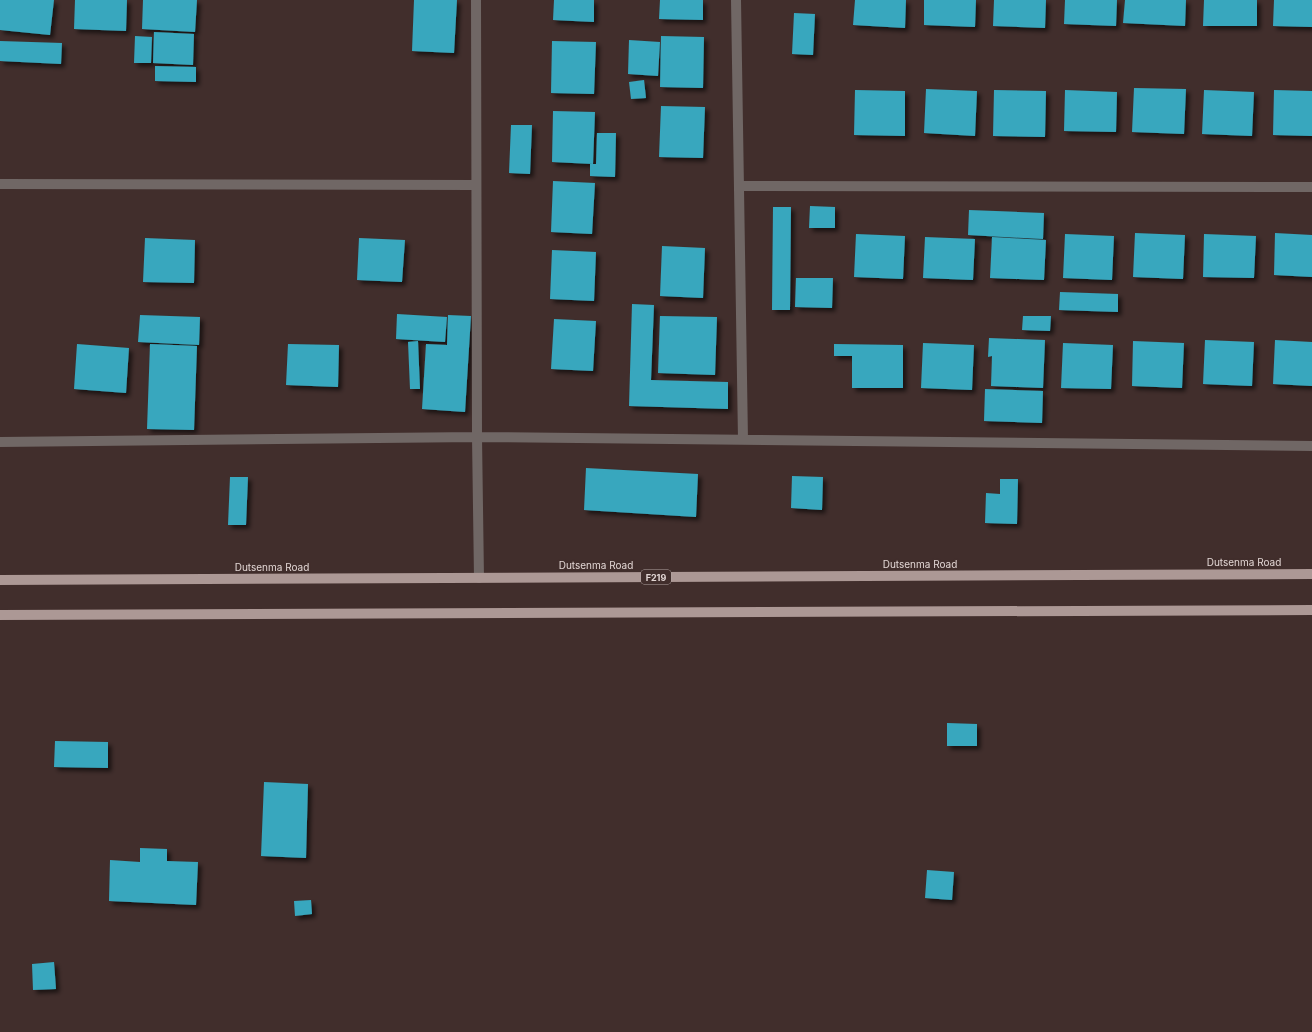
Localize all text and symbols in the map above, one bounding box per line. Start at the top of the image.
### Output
street label: Dutsenma Road [1207,556,1281,568]
street label: Dutsenma Road [883,558,957,570]
street label: Dutsenma Road [559,559,633,571]
street label: Dutsenma Road [235,561,309,573]
road number: F219 [641,570,671,584]

